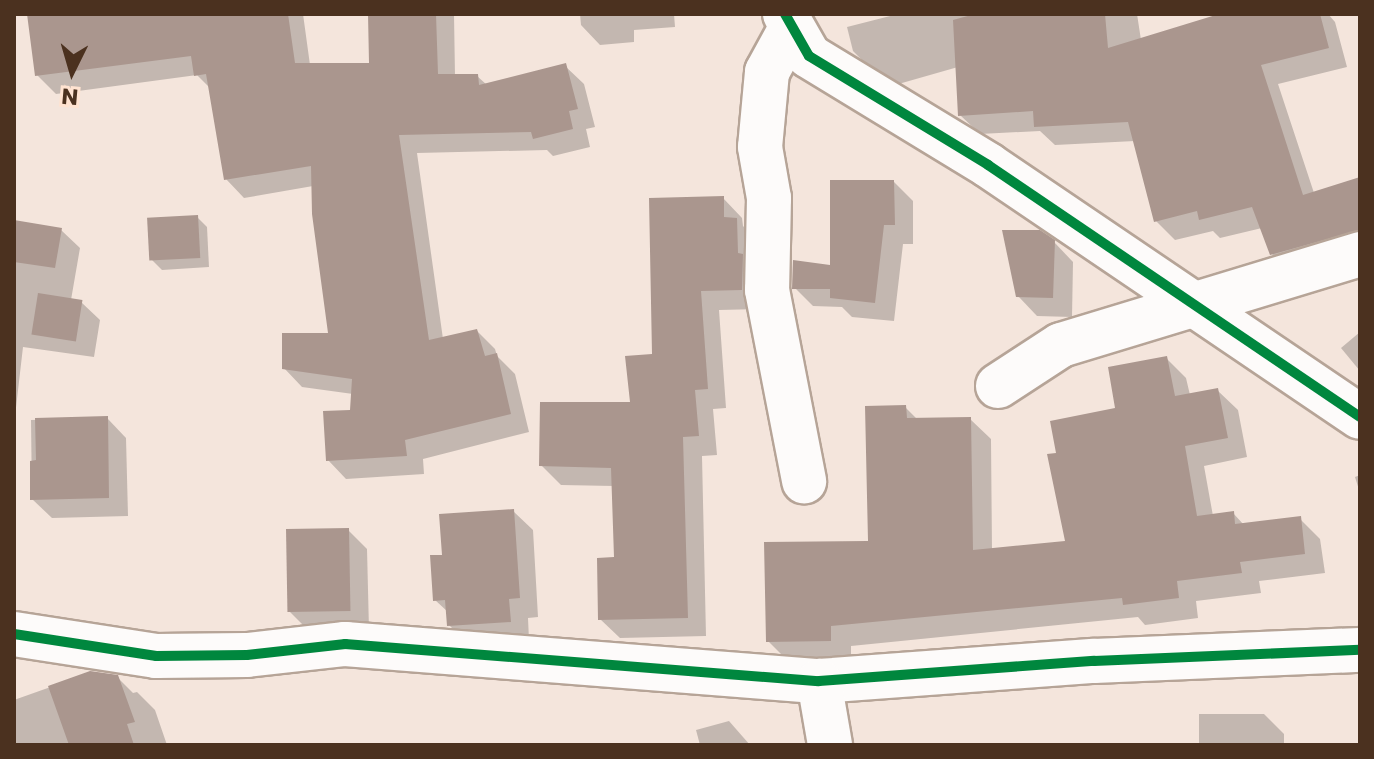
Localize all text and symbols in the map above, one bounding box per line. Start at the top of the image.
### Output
north arrow [32,32,112,112]
text: N [60,80,79,113]

